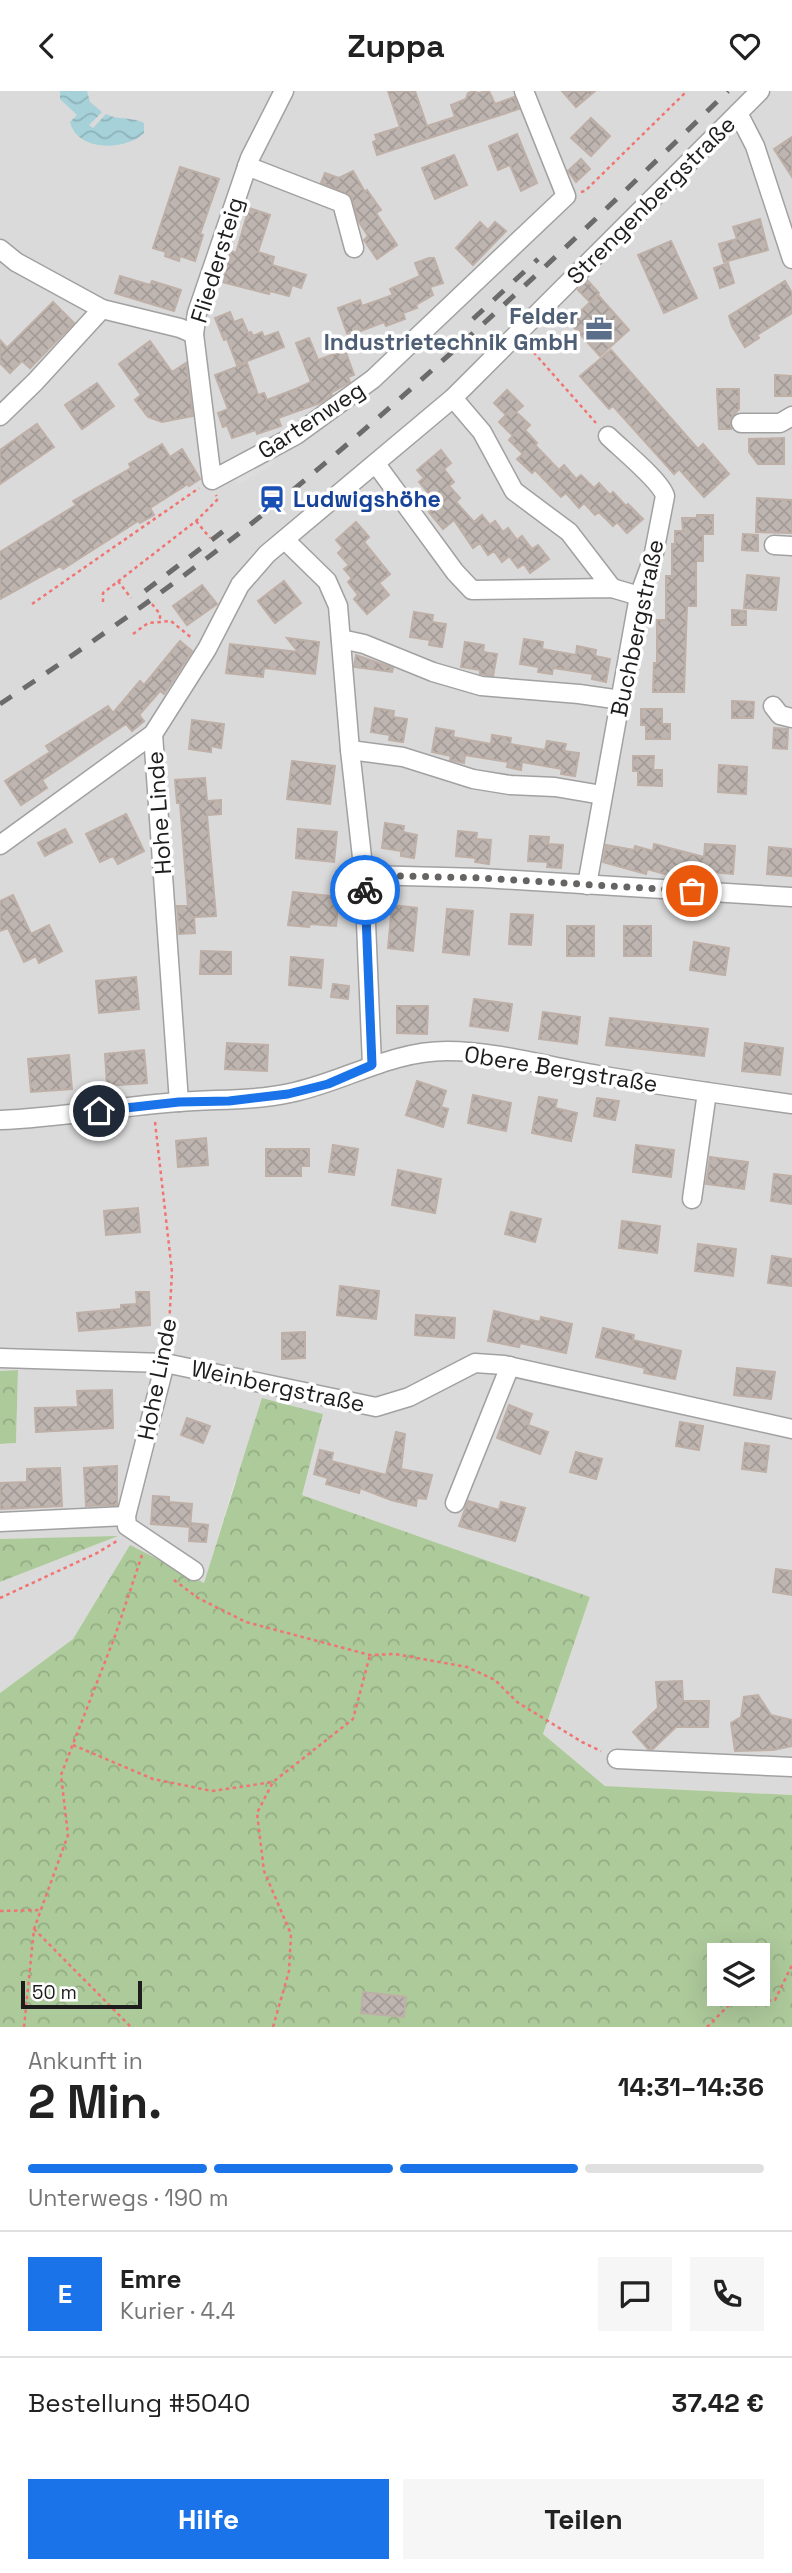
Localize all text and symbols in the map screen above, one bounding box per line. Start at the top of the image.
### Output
text: Zuppa [347,26,445,66]
icon: back [28,27,66,65]
icon: heart [726,27,764,65]
street label: Strengenbergstraße [560,109,742,291]
street label: Fliedersteig [184,193,250,327]
place label: Felder Industrietechnik GmbH [324,301,578,357]
office icon: Felder Industrietechnik GmbH [584,314,614,344]
street label: Gartenweg [252,374,370,466]
station icon: Ludwigshöhe [257,484,287,514]
place label: Ludwigshöhe [293,484,441,514]
street label: Buchbergstraße [604,537,670,719]
street label: Hohe Linde [140,750,178,876]
courier [330,855,400,925]
pin [662,861,722,921]
icon: bike [346,871,384,909]
icon: bag [673,872,711,910]
street label: Obere Bergstraße [462,1039,660,1099]
pin [69,1081,129,1141]
icon: home [80,1092,118,1130]
street label: Hohe Linde [130,1315,184,1443]
street label: Weinbergstraße [188,1353,368,1419]
map controls [707,1943,770,2006]
button: layers [707,1943,770,2006]
scale bar [21,1978,142,2010]
text: 50 m [32,1980,77,2005]
text: Ankunft in [28,2046,143,2076]
text: 14:31–14:36 [618,2070,764,2104]
text: 2 Min. [28,2073,162,2131]
text: Unterwegs · 190 m [28,2183,229,2213]
button: chat [598,2257,672,2331]
button: phone [690,2257,764,2331]
text: Emre [120,2262,181,2296]
text: E [58,2277,72,2311]
text: Kurier · 4.4 [120,2296,235,2326]
text: Bestellung #5040 [28,2386,250,2420]
text: 37.42 € [672,2386,764,2420]
button: Hilfe [28,2479,389,2559]
button: Teilen [403,2479,764,2559]

